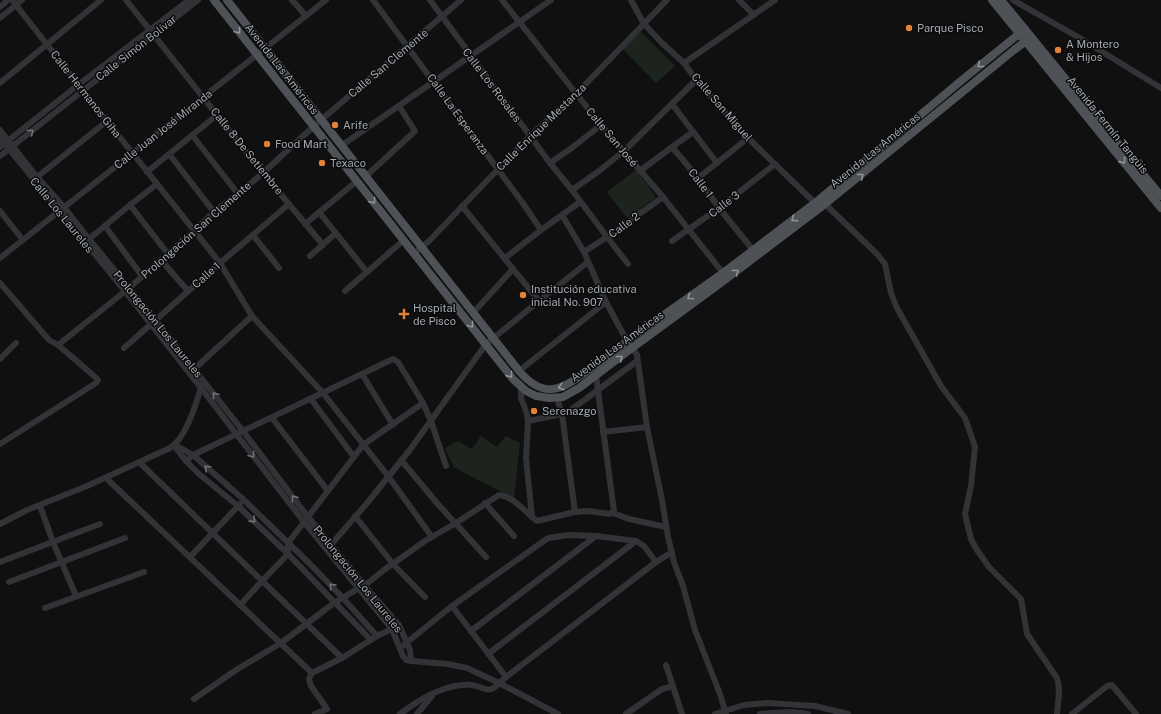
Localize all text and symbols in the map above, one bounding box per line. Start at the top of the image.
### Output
street label: Calle Simón Bolívar [93,13,179,83]
street label: Avenida Las Américas [243,21,321,117]
place label: Parque Pisco [917,22,983,34]
marker: Parque Pisco [904,23,914,33]
one-way arrow [233,26,240,33]
street label: Calle San Clemente [346,26,430,100]
place label: A Montero & Hijos [1066,38,1119,63]
marker: A Montero & Hijos [1053,45,1063,55]
street label: Calle Los Rosales [460,46,524,125]
street label: Calle Hermanos Giha [48,48,124,140]
one-way arrow [978,60,985,67]
street label: Calle La Esperanza [425,71,491,157]
street label: Calle San Miguel [689,71,755,143]
street label: Avenida Fermín Tangüis [1065,74,1151,176]
street label: Calle Enrique Mestanza [494,81,588,173]
street label: Calle Juan José Miranda [112,87,214,171]
street label: Calle 8 De Setiembre [208,105,286,197]
street label: Calle San José [584,105,640,169]
street label: Avenida Las Américas [828,110,923,190]
place label: Arife [343,119,368,131]
marker: Arife [330,120,340,130]
one-way arrow [26,129,33,136]
place label: Food Mart [275,138,327,150]
marker: Food Mart [262,139,272,149]
place label: Texaco [330,157,366,169]
one-way arrow [1119,157,1126,164]
marker: Texaco [317,158,327,168]
street label: Calle 1 [686,166,716,200]
one-way arrow [856,173,863,180]
street label: Calle Los Laureles [28,175,96,255]
street label: Prolongación San Clemente [139,179,253,281]
street label: Calle 3 [706,188,742,219]
one-way arrow [368,196,375,203]
street label: Calle 2 [606,210,642,240]
one-way arrow [791,214,798,221]
street label: Calle 1 [190,259,222,291]
street label: Prolongación Los Laureles [111,268,205,380]
one-way arrow [731,270,738,277]
place label: Institución educativa inicial No. 907 [531,283,637,308]
marker: Institución educativa inicial No. 907 [518,290,528,300]
one-way arrow [687,292,694,299]
place label: Hospital de Pisco [413,302,456,327]
marker: Hospital de Pisco [398,308,410,320]
street label: Avenida Las Américas [568,308,666,384]
one-way arrow [466,320,473,327]
one-way arrow [615,355,622,362]
one-way arrow [506,371,513,378]
one-way arrow [557,382,564,391]
one-way arrow [212,393,219,400]
place label: Serenazgo [542,405,597,417]
marker: Serenazgo [529,406,539,416]
one-way arrow [247,450,254,457]
one-way arrow [204,465,212,472]
one-way arrow [292,496,299,503]
one-way arrow [248,516,256,523]
street label: Prolongación Los Laureles [311,523,405,635]
one-way arrow [329,583,337,591]

